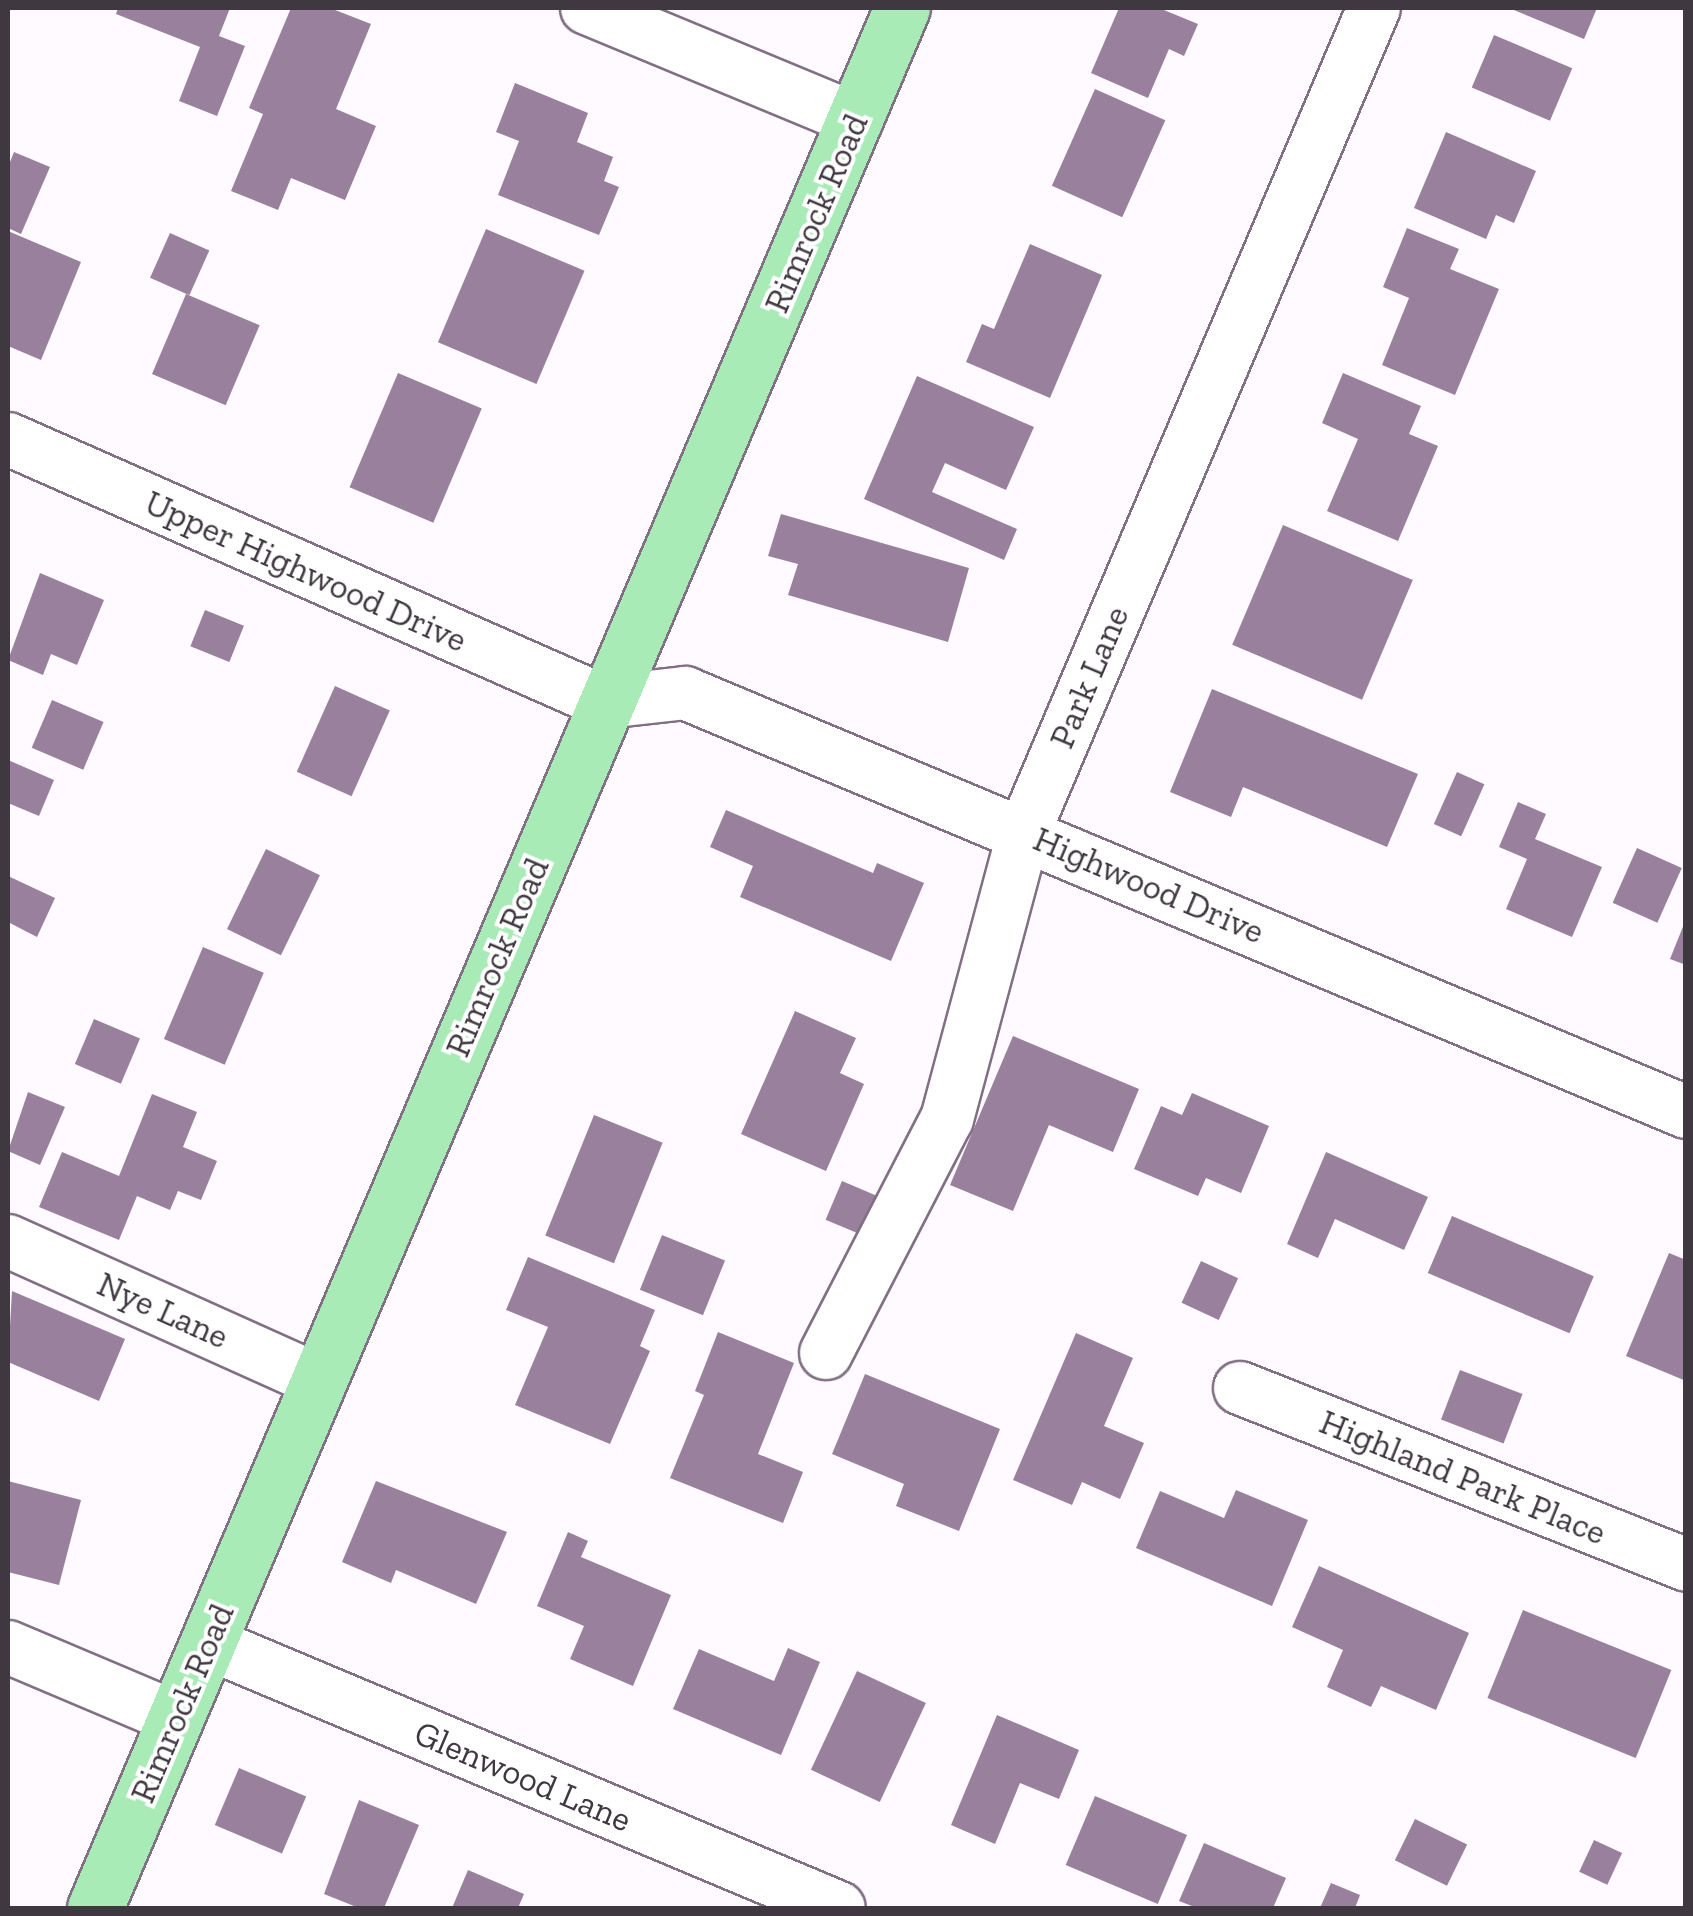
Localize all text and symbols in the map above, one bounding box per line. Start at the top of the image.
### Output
street label: Rimrock Road [755,107,877,319]
street label: Upper Highwood Drive [138,481,474,661]
street label: Park Lane [1040,600,1138,754]
street label: Highwood Drive [1027,818,1271,952]
street label: Rimrock Road [436,851,558,1063]
street label: Nye Lane [91,1263,235,1357]
street label: Highland Park Place [1314,1400,1612,1554]
street label: Rimrock Road [121,1597,243,1809]
street label: Glenwood Lane [408,1711,638,1841]

